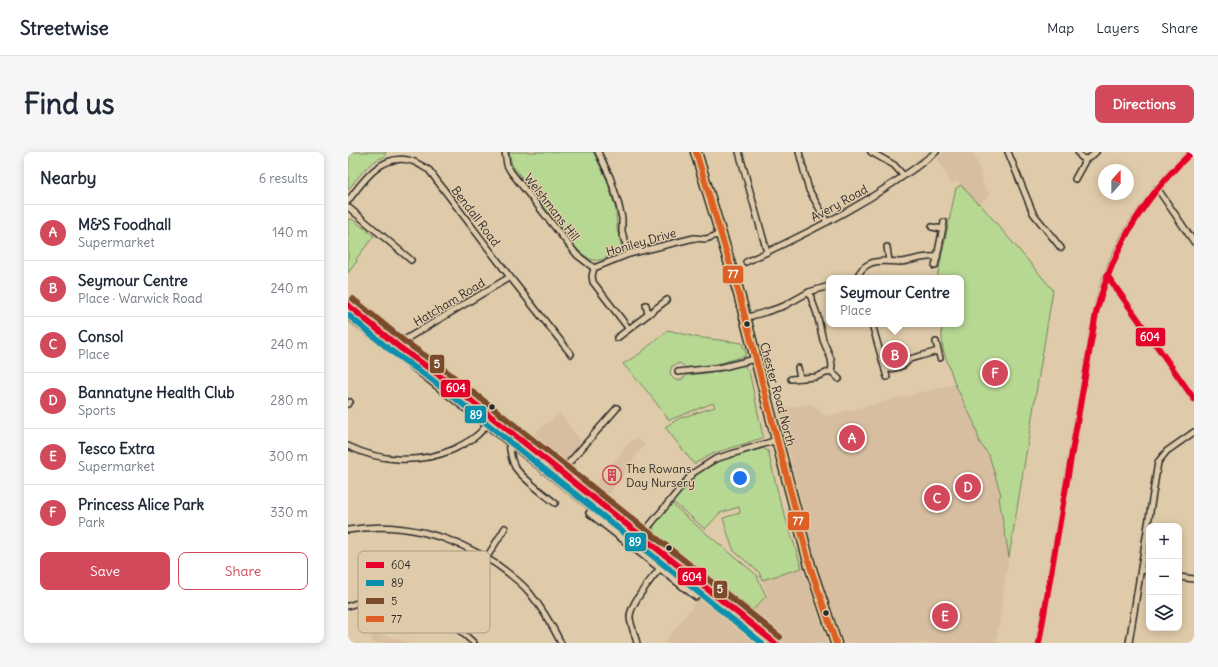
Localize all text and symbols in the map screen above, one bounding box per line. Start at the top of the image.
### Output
text: Streetwise [20,16,109,40]
text: Map [1047,19,1074,37]
text: Layers [1096,19,1139,37]
text: Share [1161,19,1198,37]
button: Directions [1095,85,1194,123]
text: Find us [24,86,115,122]
north arrow [1098,164,1134,200]
text: Nearby [40,167,96,189]
text: 6 results [259,170,308,187]
street label: Welshmans Hill [521,170,583,244]
street label: Avery Road [808,181,870,225]
street label: Bendall Road [448,183,504,249]
text: M&S Foodhall [78,215,171,234]
text: A [49,224,57,241]
text: 140 m [272,224,308,241]
street label: Honiley Drive [604,225,678,259]
text: Supermarket [78,234,155,251]
line badge: 77 [722,265,744,284]
text: 77 [728,267,739,281]
text: Seymour Centre [78,271,188,290]
street label: Hatcham Road [410,275,488,329]
popup [826,275,964,327]
text: B [49,280,57,297]
text: 240 m [271,280,308,297]
text: Seymour Centre [840,283,950,302]
text: Place · Warwick Road [78,290,203,307]
text: Place [840,302,872,319]
unlabelled marker [742,319,752,329]
text: Consol [78,327,123,346]
line badge: 604 [1135,327,1166,347]
text: 604 [1140,330,1161,344]
text: C [49,336,57,353]
text: 240 m [271,336,308,353]
pin: B [882,340,908,370]
street label: Chester Road North [757,341,799,448]
text: Place [78,346,109,363]
line badge: 5 [429,354,445,374]
text: 5 [434,357,440,371]
pin: F [982,358,1008,388]
line badge: 604 [440,379,471,398]
text: 604 [446,381,467,395]
text: Bannatyne Health Club [78,383,234,402]
text: D [48,392,58,409]
text: 280 m [270,392,308,409]
text: Sports [78,402,116,419]
unlabelled marker [487,402,497,412]
line badge: 89 [464,405,487,424]
text: 89 [470,408,482,422]
pin: A [839,423,865,453]
text: Tesco Extra [78,439,155,458]
text: E [49,448,57,465]
text: 300 m [269,448,308,465]
text: Supermarket [78,458,155,475]
place label: The Rowans Day Nursery [626,461,695,490]
building icon: The Rowans Day Nursery [601,464,623,486]
your location [730,468,750,488]
pin: D [955,472,981,502]
pin: C [924,483,950,513]
text: Princess Alice Park [78,495,204,514]
text: F [49,504,57,521]
text: 330 m [270,504,308,521]
line badge: 77 [787,511,810,531]
text: Park [78,514,105,531]
text: 77 [793,514,804,528]
map controls [1146,523,1182,631]
button: + [1146,523,1182,559]
line badge: 89 [624,532,647,552]
text: 89 [629,535,641,549]
unlabelled marker [664,543,674,553]
legend [358,551,490,633]
button: Save [40,552,170,590]
button: Share [178,552,308,590]
text: 604 [391,558,411,572]
button: − [1146,559,1182,595]
line badge: 604 [677,567,707,586]
text: 604 [682,570,703,584]
text: 89 [391,576,404,590]
line badge: 5 [713,580,728,599]
text: 5 [717,582,723,596]
text: 5 [391,594,397,608]
button: layers [1146,595,1182,631]
pin: E [932,601,958,631]
unlabelled marker [821,608,831,618]
text: 77 [391,612,402,626]

